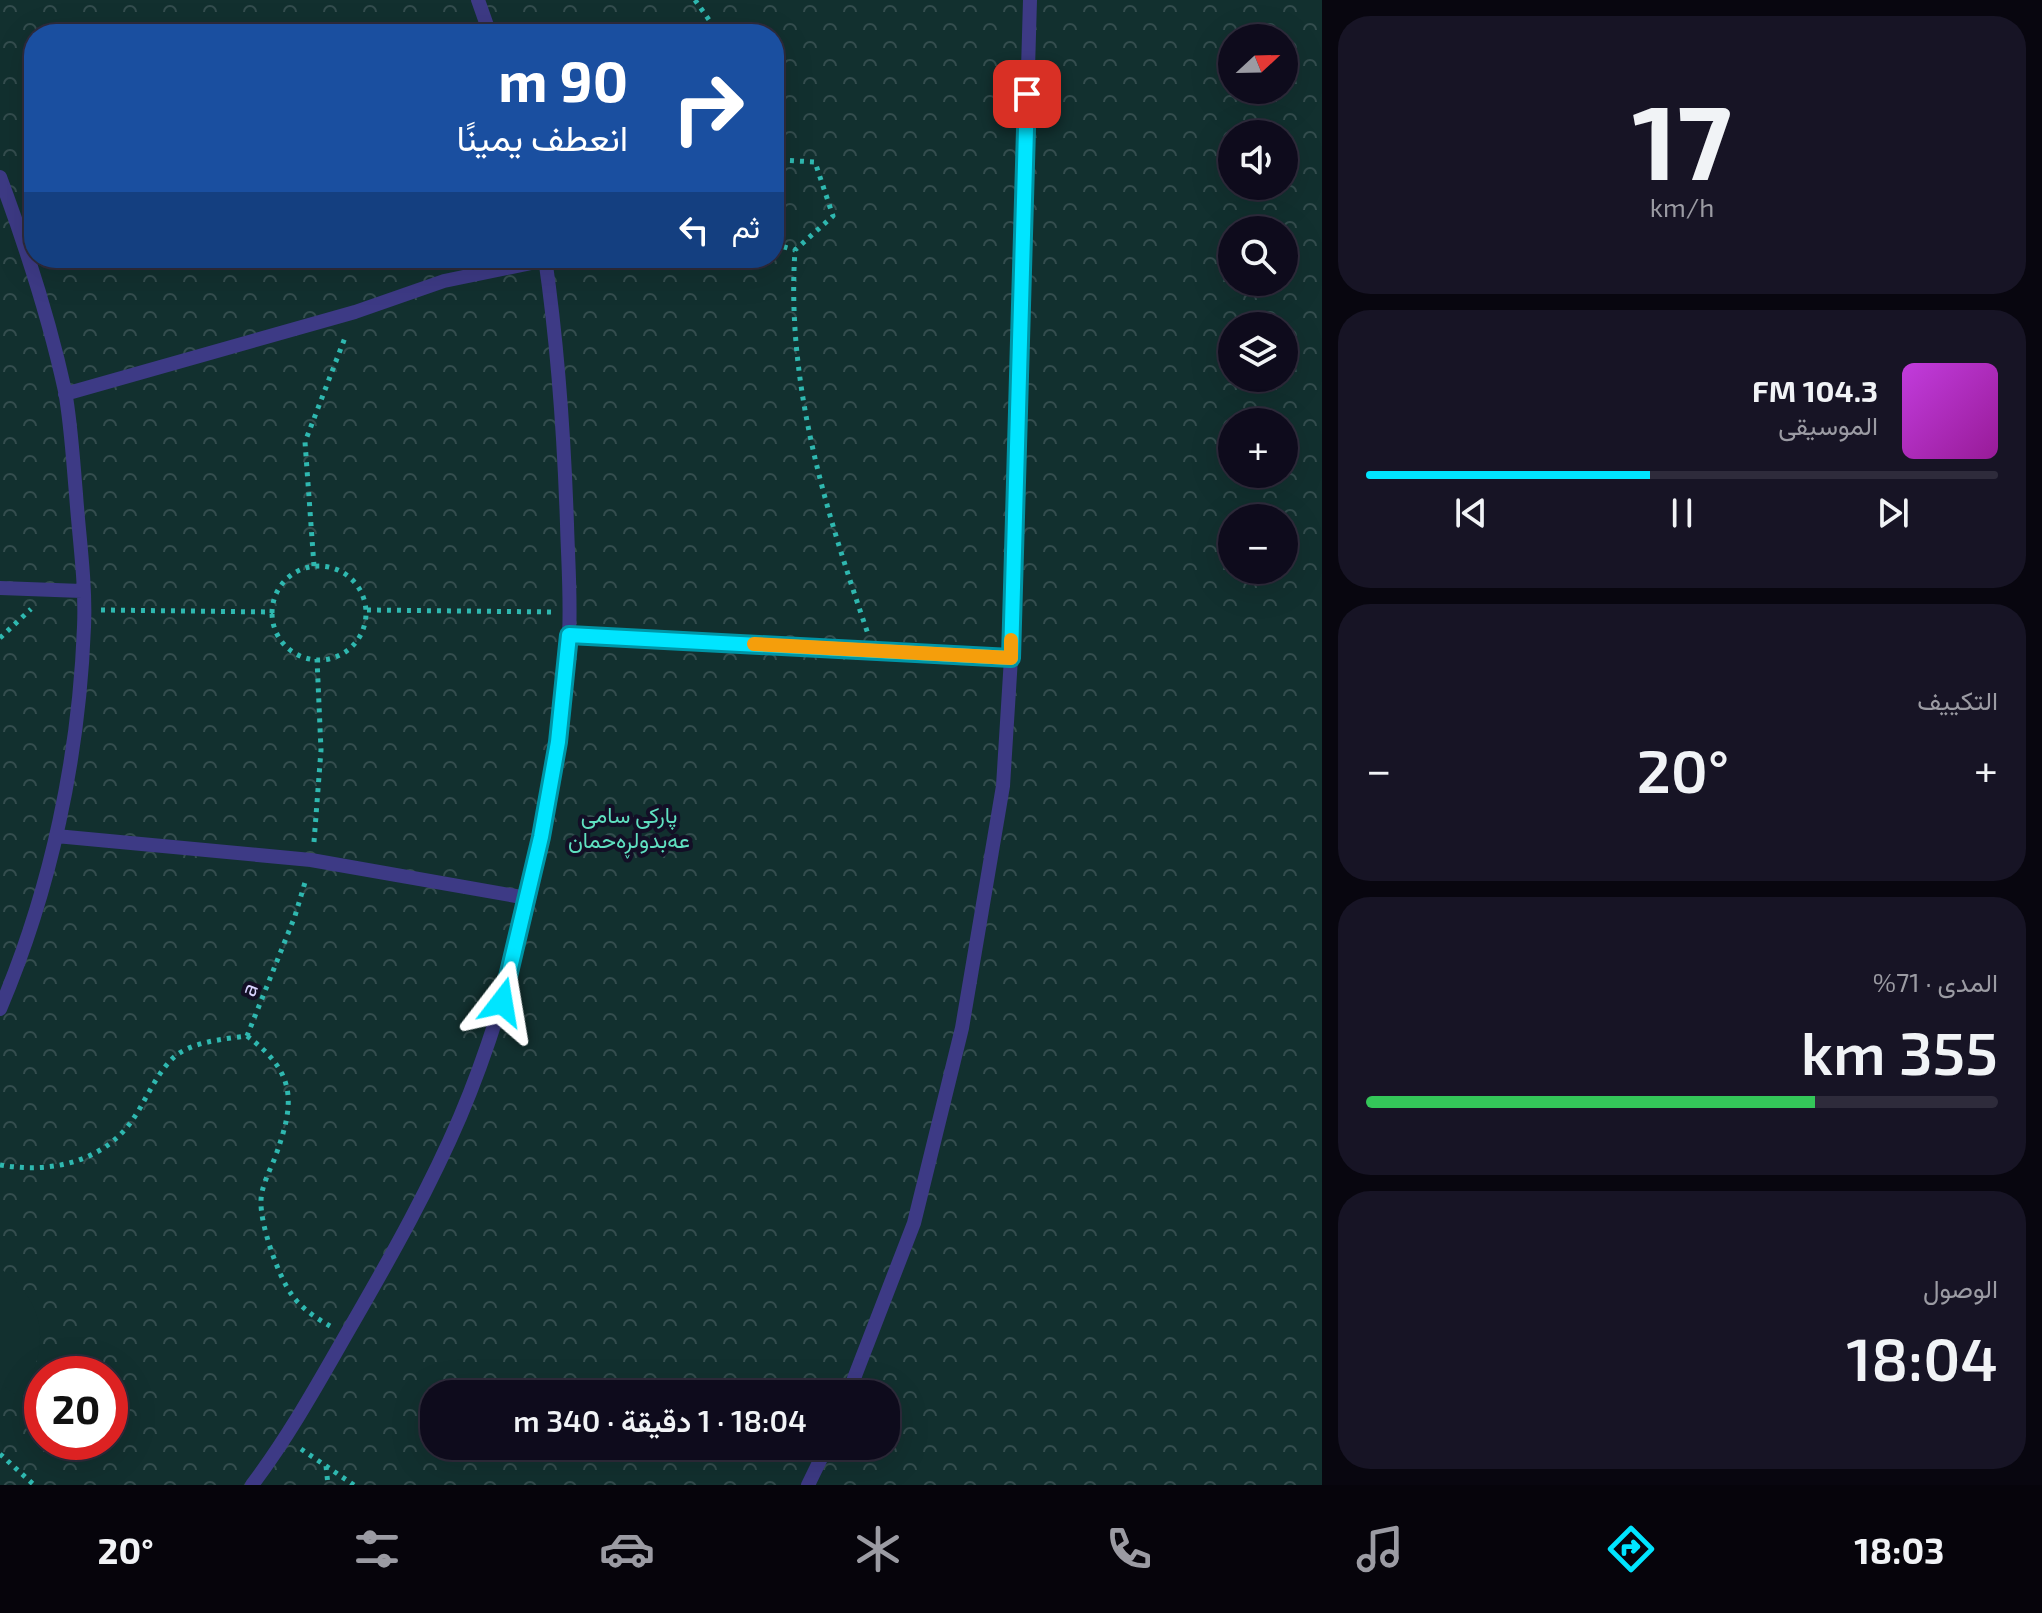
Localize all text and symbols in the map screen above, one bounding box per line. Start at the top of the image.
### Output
north arrow [1218,24,1298,104]
map controls [1218,24,1298,584]
text: 90 m [498,46,628,113]
icon: right [656,56,760,160]
pin [993,60,1061,128]
icon: arrive [1005,72,1049,116]
text: 17 [1632,76,1732,201]
text: انعطف يمينًا [457,115,628,158]
button: sound [1218,120,1298,200]
text: km/h [1650,191,1714,222]
icon: left [672,208,716,252]
text: ثم [732,208,760,244]
button: search [1218,216,1298,296]
button: layers [1218,312,1298,392]
text: 104.3 FM [1752,372,1878,408]
button: + [1218,408,1298,488]
text: الموسيقى [1778,409,1878,440]
icon: previous [1449,491,1493,535]
icon: pause [1660,491,1704,535]
icon: next [1871,491,1915,535]
button: − [1218,504,1298,584]
text: التكييف [1917,684,1998,715]
text: 20° [1636,733,1729,805]
text: − [1366,742,1392,795]
text: + [1974,742,1998,795]
park label: پارکی سامی عەبدولڕەحمان [568,801,690,859]
position arrow [460,960,544,1044]
text: المدى · 71% [1873,966,1998,997]
street label: a [234,979,262,999]
text: 355 km [1801,1015,1998,1087]
text: الوصول [1923,1272,1998,1303]
text: 18:04 [1846,1321,1998,1393]
speed limit sign: 20 [24,1356,128,1460]
text: 18:04 · 1 دقيقة · 340 m [513,1402,807,1438]
icon: filters [349,1521,405,1577]
icon: car [599,1521,655,1577]
icon: climate [850,1521,906,1577]
icon: phone [1101,1521,1157,1577]
icon: music [1352,1521,1408,1577]
icon: directions [1603,1521,1659,1577]
text: 20° [98,1528,154,1571]
text: 18:03 [1854,1528,1945,1571]

